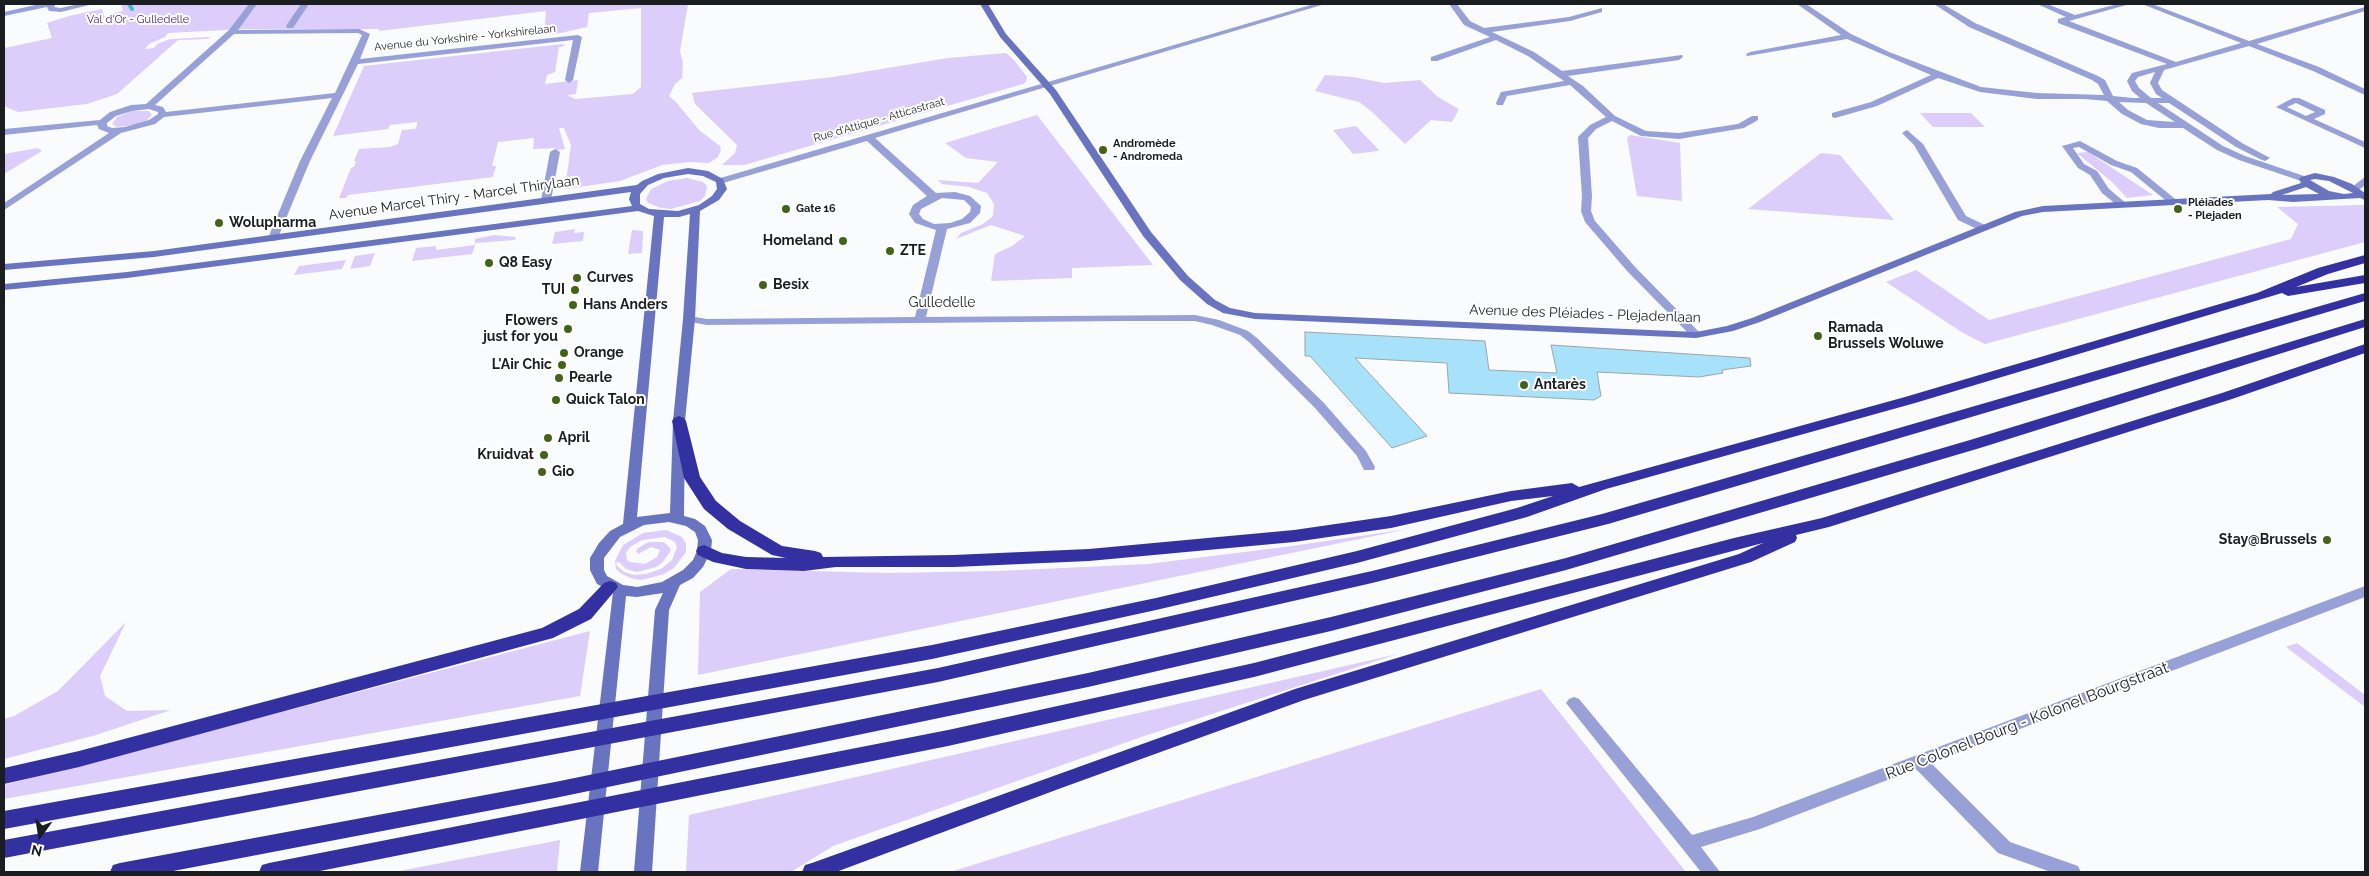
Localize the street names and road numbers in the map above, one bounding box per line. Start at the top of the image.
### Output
street label: Avenue du Yorkshire - Yorkshirelaan [374,22,556,54]
street label: Rue d'Attique - Atticastraat [812,95,946,145]
street label: Avenue Marcel Thiry - Marcel Thirylaan [328,172,580,224]
street label: Gulledelle [909,295,975,311]
street label: Avenue des Pléiades - Plejadenlaan [1469,302,1701,326]
street label: Rue Colonel Bourg - Kolonel Bourgstraat [1883,658,2171,784]

